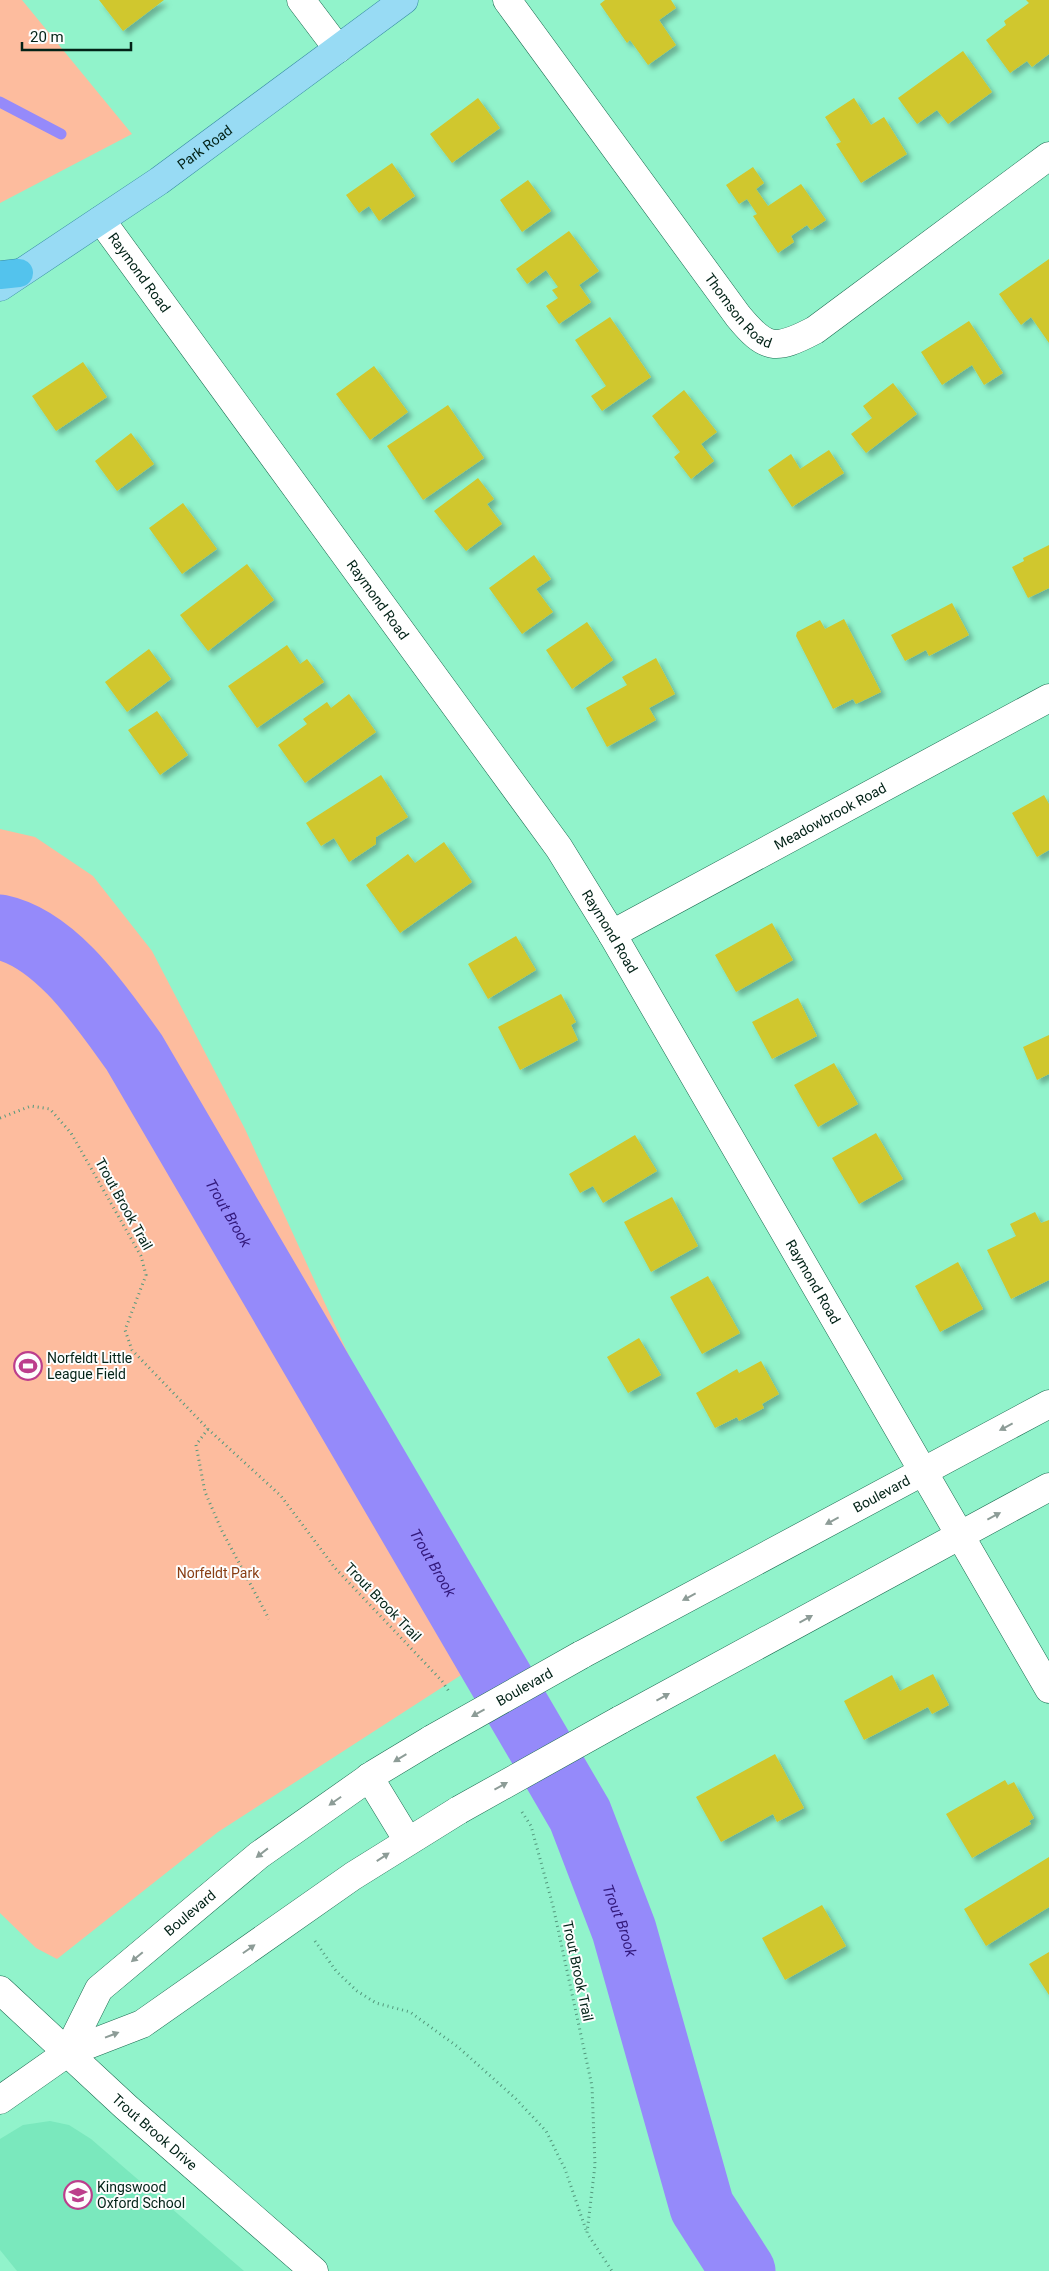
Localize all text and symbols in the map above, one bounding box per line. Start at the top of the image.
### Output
scale bar [22,20,131,52]
text: 20 m [30,28,64,46]
street label: Park Road [174,122,235,173]
street label: Raymond Road [105,230,174,315]
street label: Thomson Road [702,270,774,351]
street label: Raymond Road [344,557,412,643]
street label: Meadowbrook Road [771,779,889,853]
street label: Raymond Road [579,887,641,976]
street label: Trout Brook Trail [92,1155,156,1253]
water label: Trout Brook [201,1176,255,1251]
street label: Raymond Road [783,1237,844,1326]
place label: Norfeldt Little League Field [47,1350,132,1382]
sports icon: Norfeldt Little League Field [13,1351,43,1381]
one-way arrow [999,1423,1013,1431]
street label: Boulevard [850,1472,913,1516]
one-way arrow [988,1512,1001,1521]
one-way arrow [825,1517,840,1525]
water label: Trout Brook [406,1526,460,1601]
street label: Trout Brook Trail [342,1560,424,1644]
park label: Norfeldt Park [177,1565,260,1581]
one-way arrow [682,1593,696,1601]
one-way arrow [798,1615,813,1623]
street label: Boulevard [493,1665,555,1709]
one-way arrow [656,1693,670,1701]
one-way arrow [470,1709,485,1717]
one-way arrow [394,1753,407,1762]
one-way arrow [494,1782,509,1790]
one-way arrow [328,1796,342,1806]
one-way arrow [256,1848,269,1859]
one-way arrow [376,1852,390,1861]
water label: Trout Brook [598,1882,640,1960]
street label: Boulevard [161,1887,219,1939]
street label: Trout Brook Trail [560,1919,596,2023]
one-way arrow [242,1944,256,1954]
one-way arrow [131,1952,144,1963]
one-way arrow [105,2031,120,2038]
street label: Trout Brook Drive [109,2090,200,2173]
place label: Kingswood Oxford School [97,2179,185,2211]
school or university icon: Kingswood Oxford School [63,2180,93,2210]

